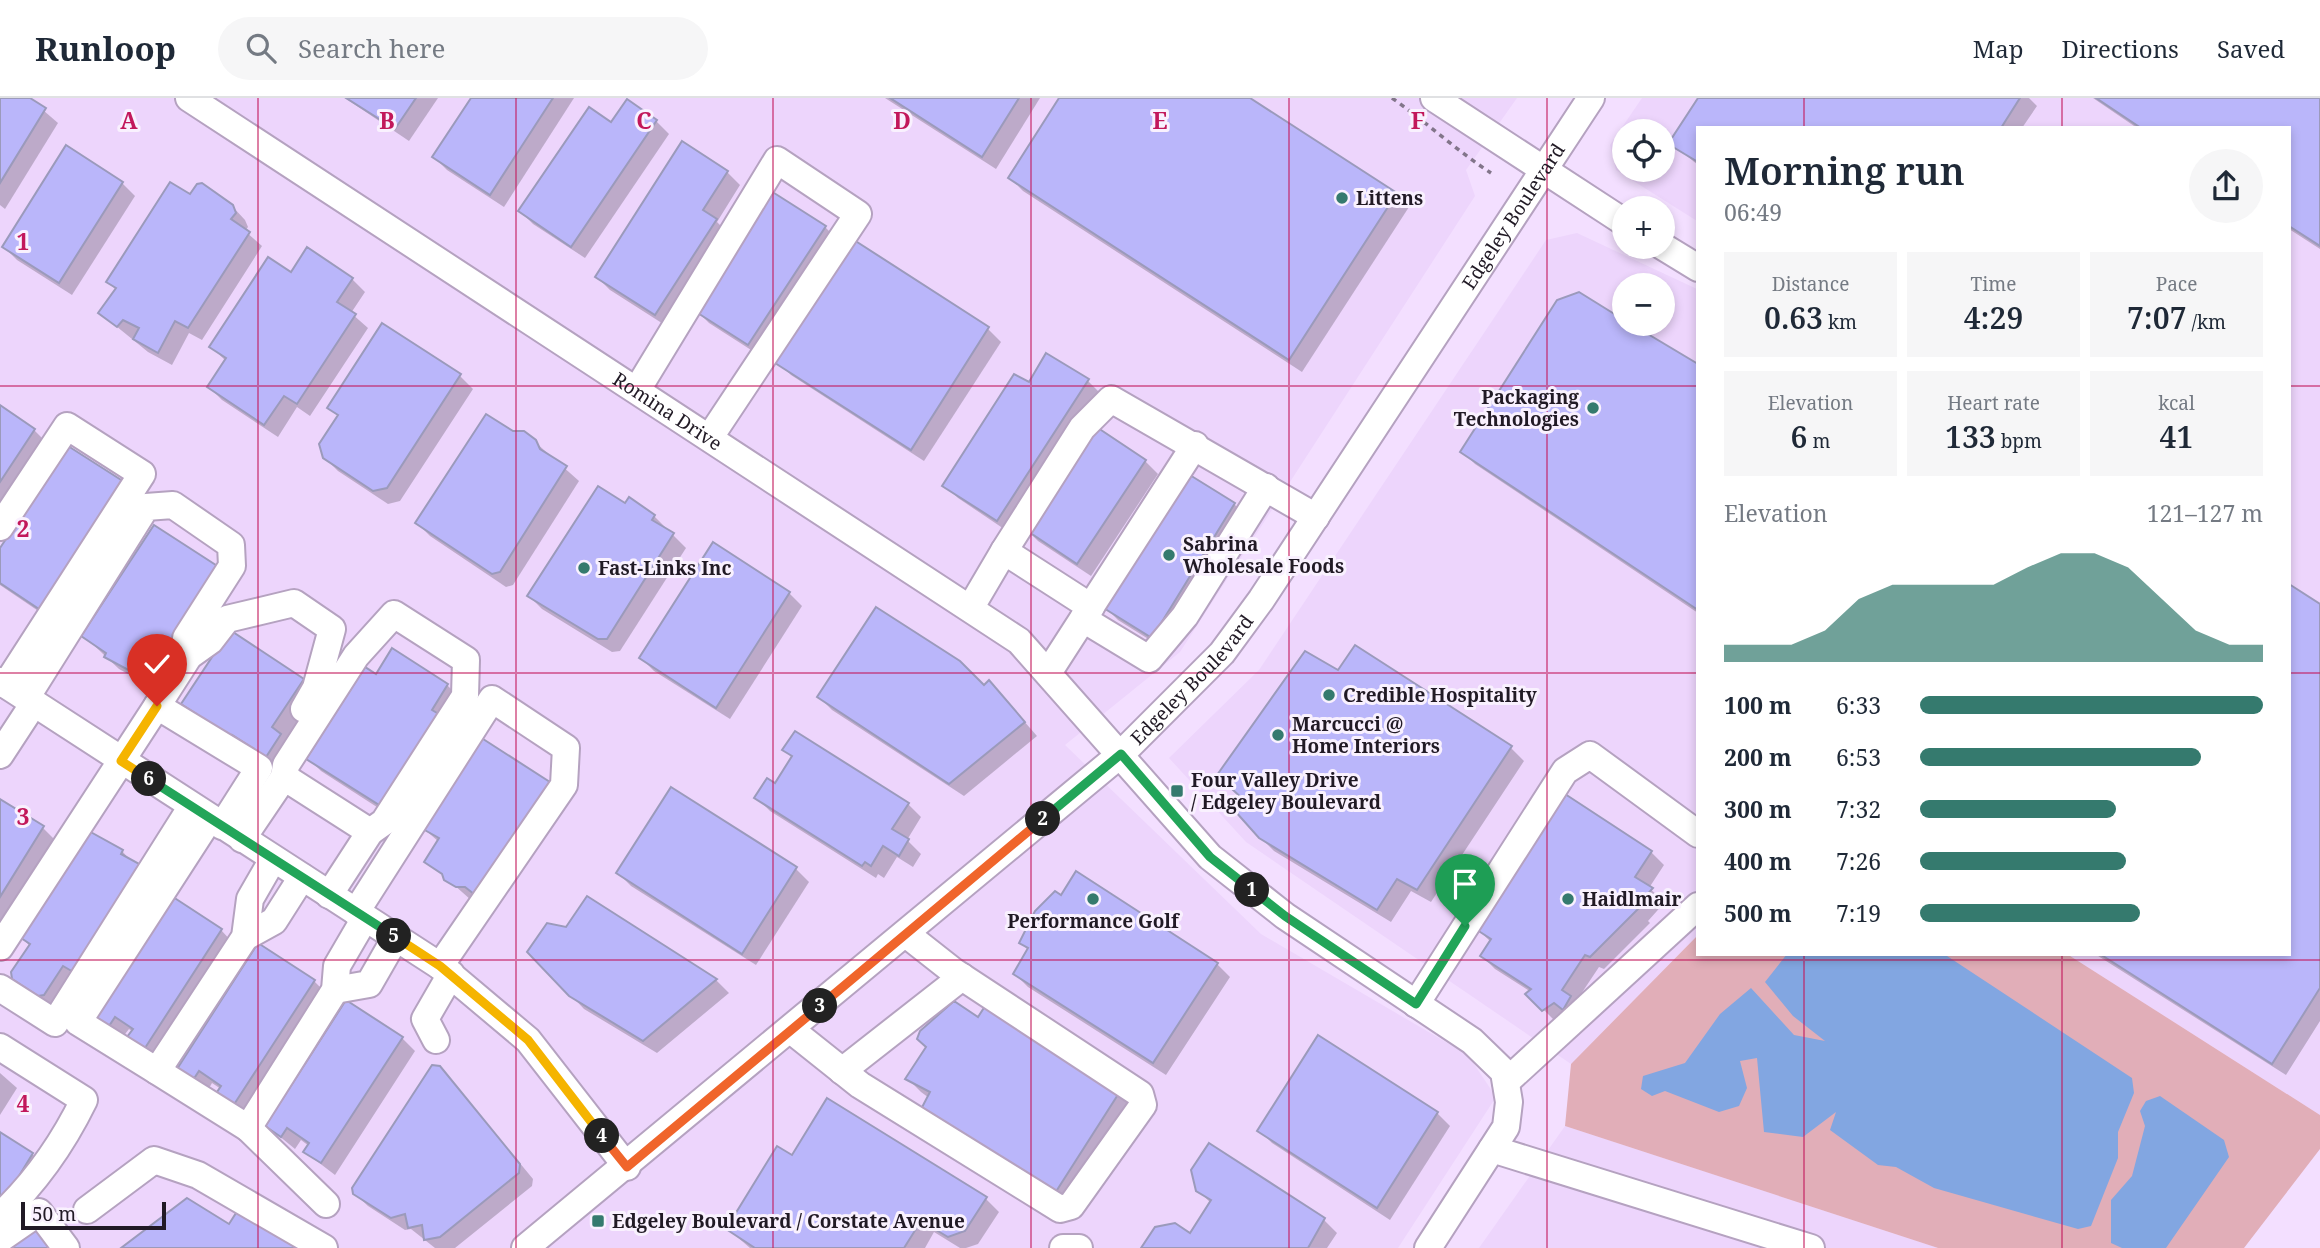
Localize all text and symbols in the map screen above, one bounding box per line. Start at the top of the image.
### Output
search box [218,17,708,80]
text: Runloop [35,26,176,71]
icon: search [242,29,280,67]
text: Search here [298,30,446,66]
text: Map [1973,32,2024,65]
text: Directions [2062,32,2179,65]
text: Saved [2217,32,2285,65]
text: A [120,104,138,136]
text: B [379,104,395,136]
text: C [636,104,652,136]
text: D [893,104,911,136]
text: E [1152,104,1168,136]
text: F [1411,104,1425,136]
map controls [1612,119,1675,336]
button: locate [1612,119,1675,182]
street label: Edgeley Boulevard [1456,138,1571,294]
text: Morning run [1724,144,1965,196]
button: share [2189,149,2263,223]
place label: Littens [1356,185,1423,211]
marker: Littens [1334,190,1350,206]
button: + [1612,196,1675,259]
text: 06:49 [1724,196,1782,228]
text: 1 [17,225,30,257]
text: Distance [1772,271,1849,297]
text: Time [1971,271,2016,297]
text: Pace [2156,271,2197,297]
button: − [1612,273,1675,336]
text: 0.63 [1764,297,1823,338]
text: 4:29 [1964,297,2023,338]
text: 7:07 [2127,297,2187,338]
text: km [1823,309,1857,335]
text: /km [2187,309,2226,335]
street label: Romina Drive [608,366,727,456]
place label: Packaging Technologies [1454,384,1579,432]
text: Elevation [1768,390,1853,416]
text: Heart rate [1947,390,2040,416]
text: kcal [2158,390,2195,416]
marker: Packaging Technologies [1585,400,1601,416]
text: 6 [1791,416,1807,457]
text: 133 [1945,416,1996,457]
text: 41 [2160,416,2193,457]
text: m [1807,428,1830,454]
text: bpm [1996,428,2042,454]
text: Elevation [1724,497,1828,529]
text: 121–127 m [2147,497,2263,529]
text: 2 [17,512,30,544]
place label: Sabrina Wholesale Foods [1183,531,1344,579]
marker: Sabrina Wholesale Foods [1161,547,1177,563]
place label: Fast-Links Inc [598,555,731,581]
marker: Fast-Links Inc [576,560,592,576]
street label: Edgeley Boulevard [1125,609,1259,750]
pin [127,634,187,706]
icon: check [138,645,176,683]
place label: Credible Hospitality [1343,682,1537,708]
marker: Credible Hospitality [1321,687,1337,703]
text: 100 m [1724,689,1792,721]
text: 6:33 [1836,689,1881,721]
place label: Marcucci @ Home Interiors [1292,711,1440,759]
marker: Marcucci @ Home Interiors [1270,727,1286,743]
text: 200 m [1724,741,1792,773]
text: 6:53 [1836,741,1881,773]
pin: 6 [132,762,166,796]
text: 6 [143,765,154,791]
place label: Four Valley Drive / Edgeley Boulevard [1191,767,1382,815]
marker: Four Valley Drive / Edgeley Boulevard [1169,783,1185,799]
text: 300 m [1724,793,1792,825]
text: 7:32 [1836,793,1881,825]
text: 3 [17,800,30,832]
pin: 2 [1026,802,1060,836]
text: 2 [1037,805,1048,831]
text: 400 m [1724,845,1792,877]
text: 7:26 [1836,845,1881,877]
pin [1435,854,1495,926]
icon: arrive [1446,865,1484,903]
pin: 1 [1234,872,1270,908]
text: 1 [1246,876,1257,902]
place label: Haidlmair [1582,886,1681,912]
marker: Performance Golf [1085,891,1101,907]
marker: Haidlmair [1560,891,1576,907]
text: 500 m [1724,897,1792,929]
text: 7:19 [1836,897,1881,929]
place label: Performance Golf [1007,908,1181,934]
pin: 5 [376,918,412,954]
text: 5 [388,922,399,948]
pin: 3 [802,988,838,1024]
text: 3 [814,992,825,1018]
text: 4 [17,1087,30,1119]
pin: 4 [584,1118,620,1154]
text: 4 [596,1122,607,1148]
scale bar [21,1199,166,1231]
text: 50 m [32,1201,76,1227]
place label: Edgeley Boulevard / Corstate Avenue [612,1208,965,1234]
marker: Edgeley Boulevard / Corstate Avenue [590,1213,606,1229]

